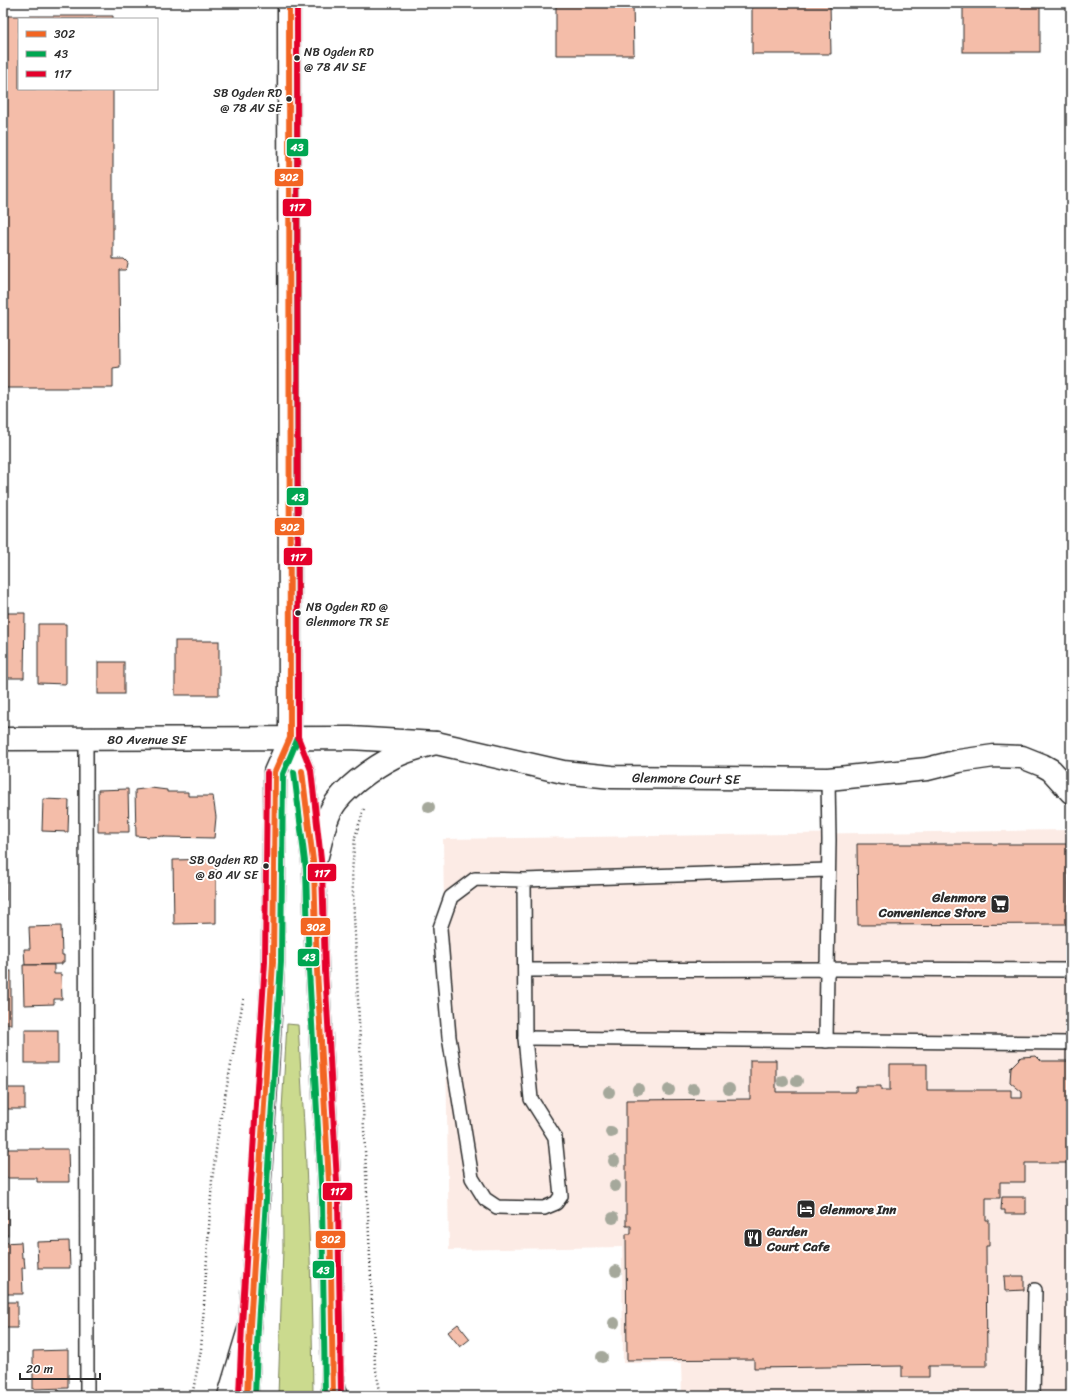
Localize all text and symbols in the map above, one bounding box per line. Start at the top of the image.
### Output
legend [18,18,158,90]
text: 302 [54,23,75,45]
place label: NB Ogden RD @ 78 AV SE [304,41,374,78]
text: 43 [54,43,69,65]
marker: NB Ogden RD @ 78 AV SE [292,53,302,63]
text: 117 [54,63,72,85]
place label: SB Ogden RD @ 78 AV SE [213,82,283,119]
marker: SB Ogden RD @ 78 AV SE [284,94,294,104]
line badge: 43 [286,138,309,157]
text: 43 [290,138,304,157]
line badge: 302 [274,168,304,187]
text: 302 [278,168,299,187]
line badge: 117 [282,198,312,217]
text: 117 [289,198,307,217]
line badge: 43 [286,487,309,506]
text: 43 [291,488,305,507]
line badge: 302 [274,517,305,536]
text: 302 [279,518,300,537]
line badge: 117 [283,547,313,566]
text: 117 [290,548,308,567]
place label: NB Ogden RD @ Glenmore TR SE [306,596,390,633]
marker: NB Ogden RD @ Glenmore TR SE [293,608,303,618]
street label: 80 Avenue SE [107,728,188,751]
street label: Glenmore Court SE [632,766,741,791]
place label: SB Ogden RD @ 80 AV SE [189,849,259,886]
marker: SB Ogden RD @ 80 AV SE [261,861,271,871]
line badge: 117 [307,863,337,882]
text: 117 [314,864,332,883]
place label: Glenmore Convenience Store [878,886,987,924]
supermarket icon: Glenmore Convenience Store [989,893,1011,915]
line badge: 302 [300,917,331,936]
text: 302 [305,918,326,937]
line badge: 43 [297,948,320,967]
text: 43 [302,948,316,967]
line badge: 117 [322,1182,353,1201]
text: 117 [330,1182,348,1201]
hotel icon: Glenmore Inn [795,1198,817,1220]
place label: Glenmore Inn [819,1198,897,1221]
place label: Garden Court Cafe [766,1220,830,1258]
restaurant icon: Garden Court Cafe [742,1227,764,1249]
line badge: 302 [315,1230,346,1249]
text: 302 [320,1230,341,1249]
line badge: 43 [312,1260,335,1279]
text: 43 [316,1261,330,1280]
scale bar [20,1355,100,1381]
text: 20 m [26,1358,53,1380]

